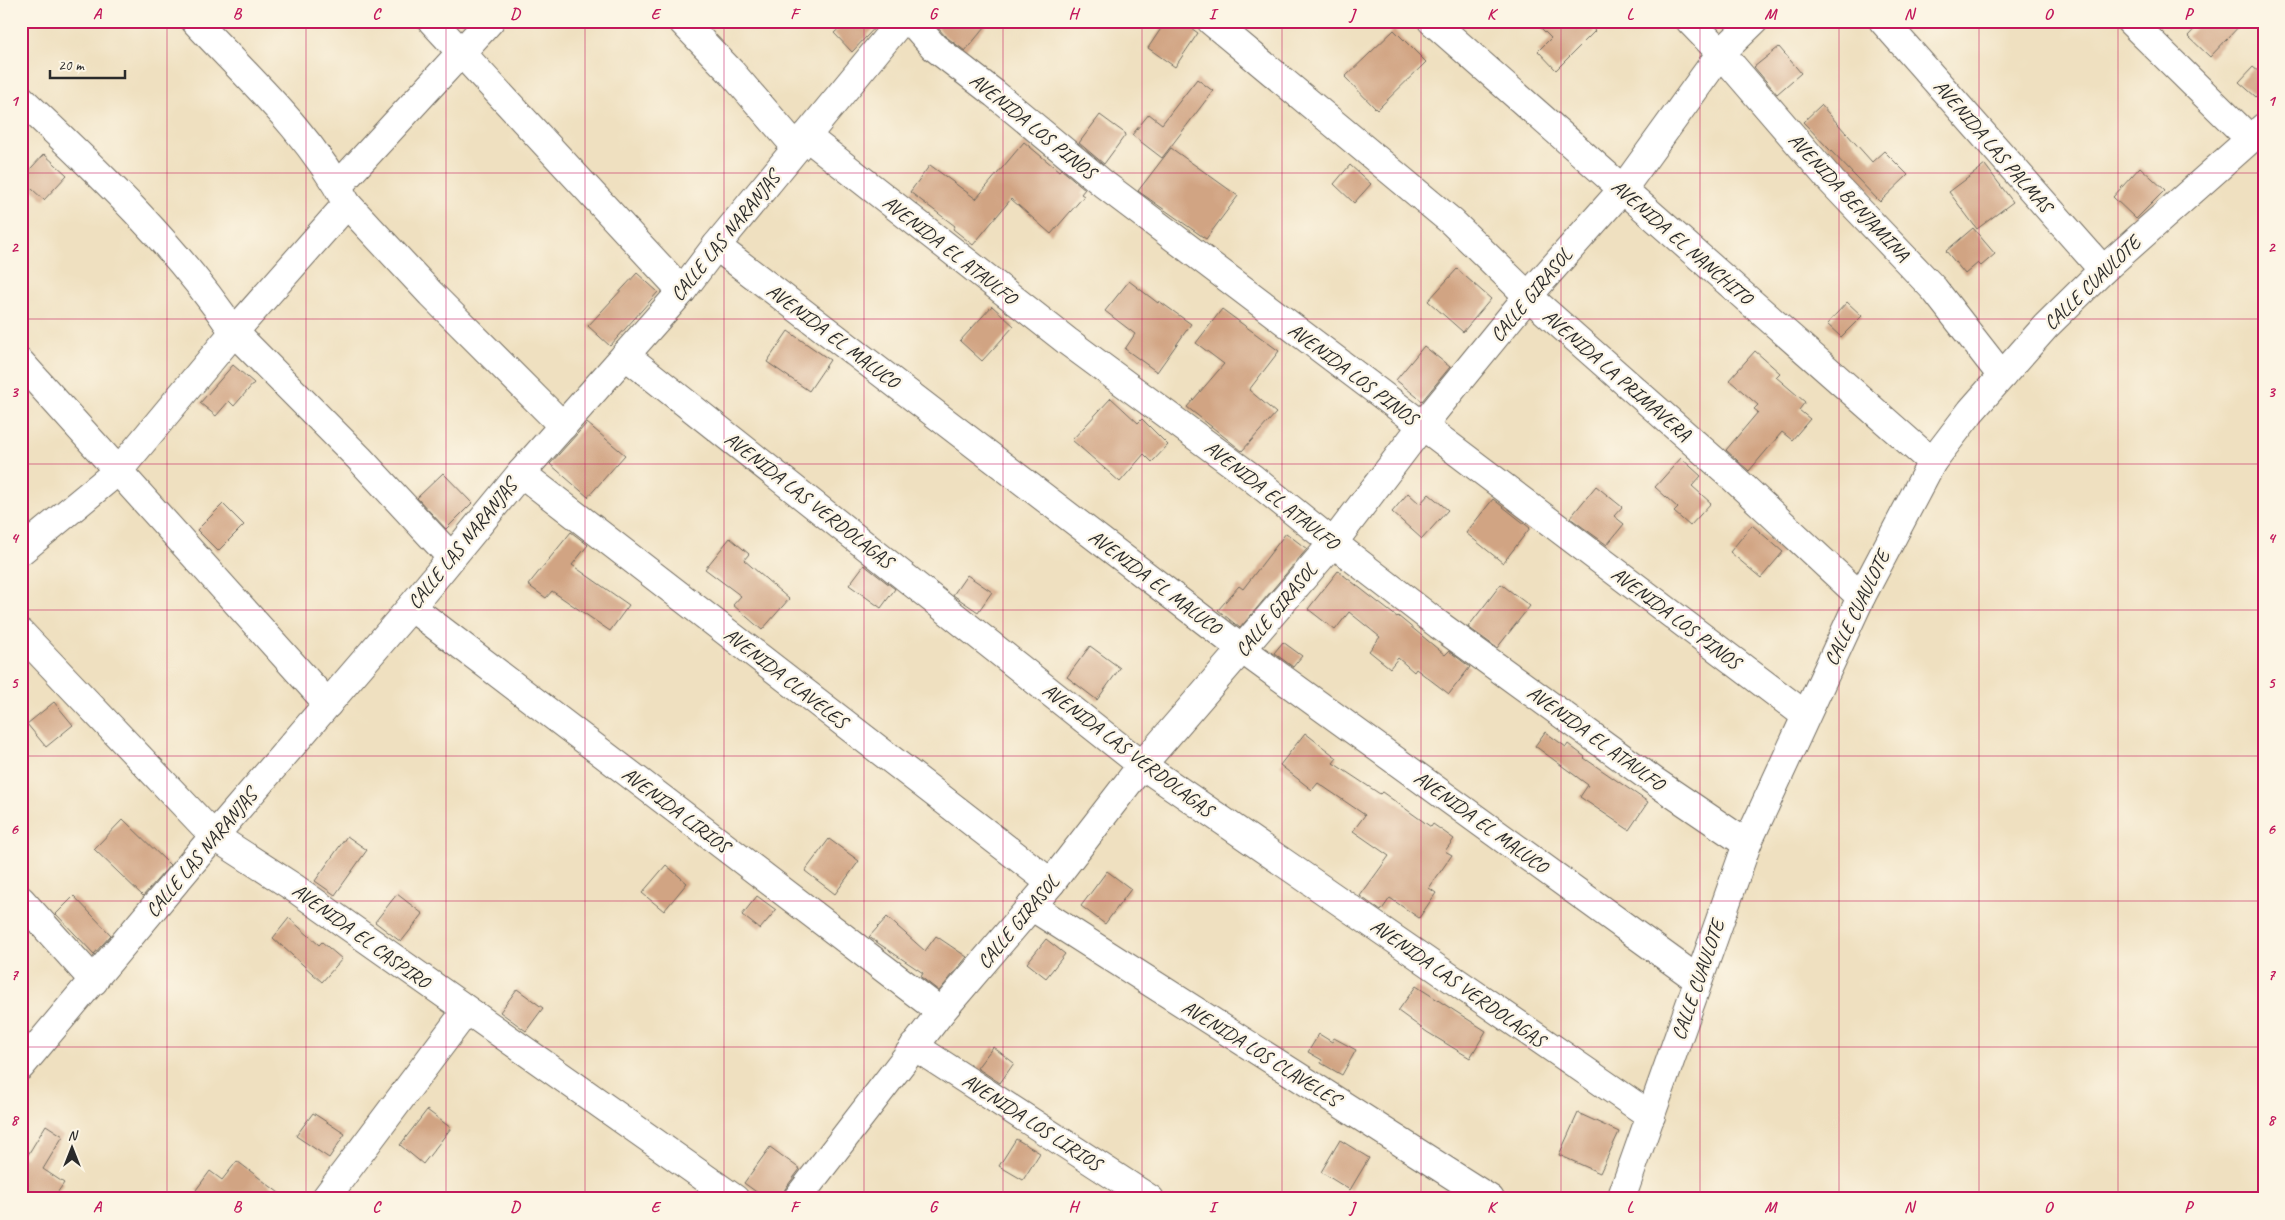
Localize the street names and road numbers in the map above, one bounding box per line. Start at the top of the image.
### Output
street label: AVENIDA LOS PINOS [965,67,1103,186]
street label: AVENIDA LAS PALMAS [1928,74,2060,220]
street label: AVENIDA BENJAMINA [1783,128,1916,267]
street label: CALLE LAS NARANJAS [665,163,788,306]
street label: AVENIDA EL NANCHITO [1606,174,1759,311]
street label: AVENIDA EL ATAULFO [878,190,1024,311]
street label: CALLE CUAULOTE [2038,229,2147,335]
street label: CALLE GIRASOL [1485,243,1578,347]
street label: AVENIDA EL MALUCO [762,278,906,395]
street label: AVENIDA LA PRIMAVERA [1538,304,1697,447]
street label: AVENIDA LOS PINOS [1283,317,1424,432]
street label: AVENIDA LAS VERDOLAGAS [720,426,900,575]
street label: AVENIDA EL ATAULFO [1200,435,1346,556]
street label: CALLE LAS NARANJAS [402,471,525,614]
street label: AVENIDA EL MALUCO [1084,524,1228,641]
street label: CALLE CUAULOTE [1818,544,1897,670]
street label: CALLE GIRASOL [1230,558,1323,662]
street label: AVENIDA LOS PINOS [1606,561,1747,676]
street label: AVENIDA CLAVELES [719,622,855,735]
street label: AVENIDA LAS VERDOLAGAS [1038,678,1220,824]
street label: AVENIDA EL ATAULFO [1523,680,1671,797]
street label: AVENIDA LIRIOS [617,761,738,861]
street label: AVENIDA EL MALUCO [1409,765,1554,880]
street label: CALLE LAS NARANJAS [140,780,265,922]
street label: CALLE GIRASOL [972,870,1065,974]
street label: AVENIDA EL CASPIRO [287,878,436,995]
street label: AVENIDA LAS VERDOLAGAS [1366,913,1552,1054]
street label: CALLE CUAULOTE [1666,915,1731,1043]
street label: AVENIDA LOS CLAVELES [1177,994,1348,1114]
street label: AVENIDA LOS LIRIOS [958,1068,1108,1178]

